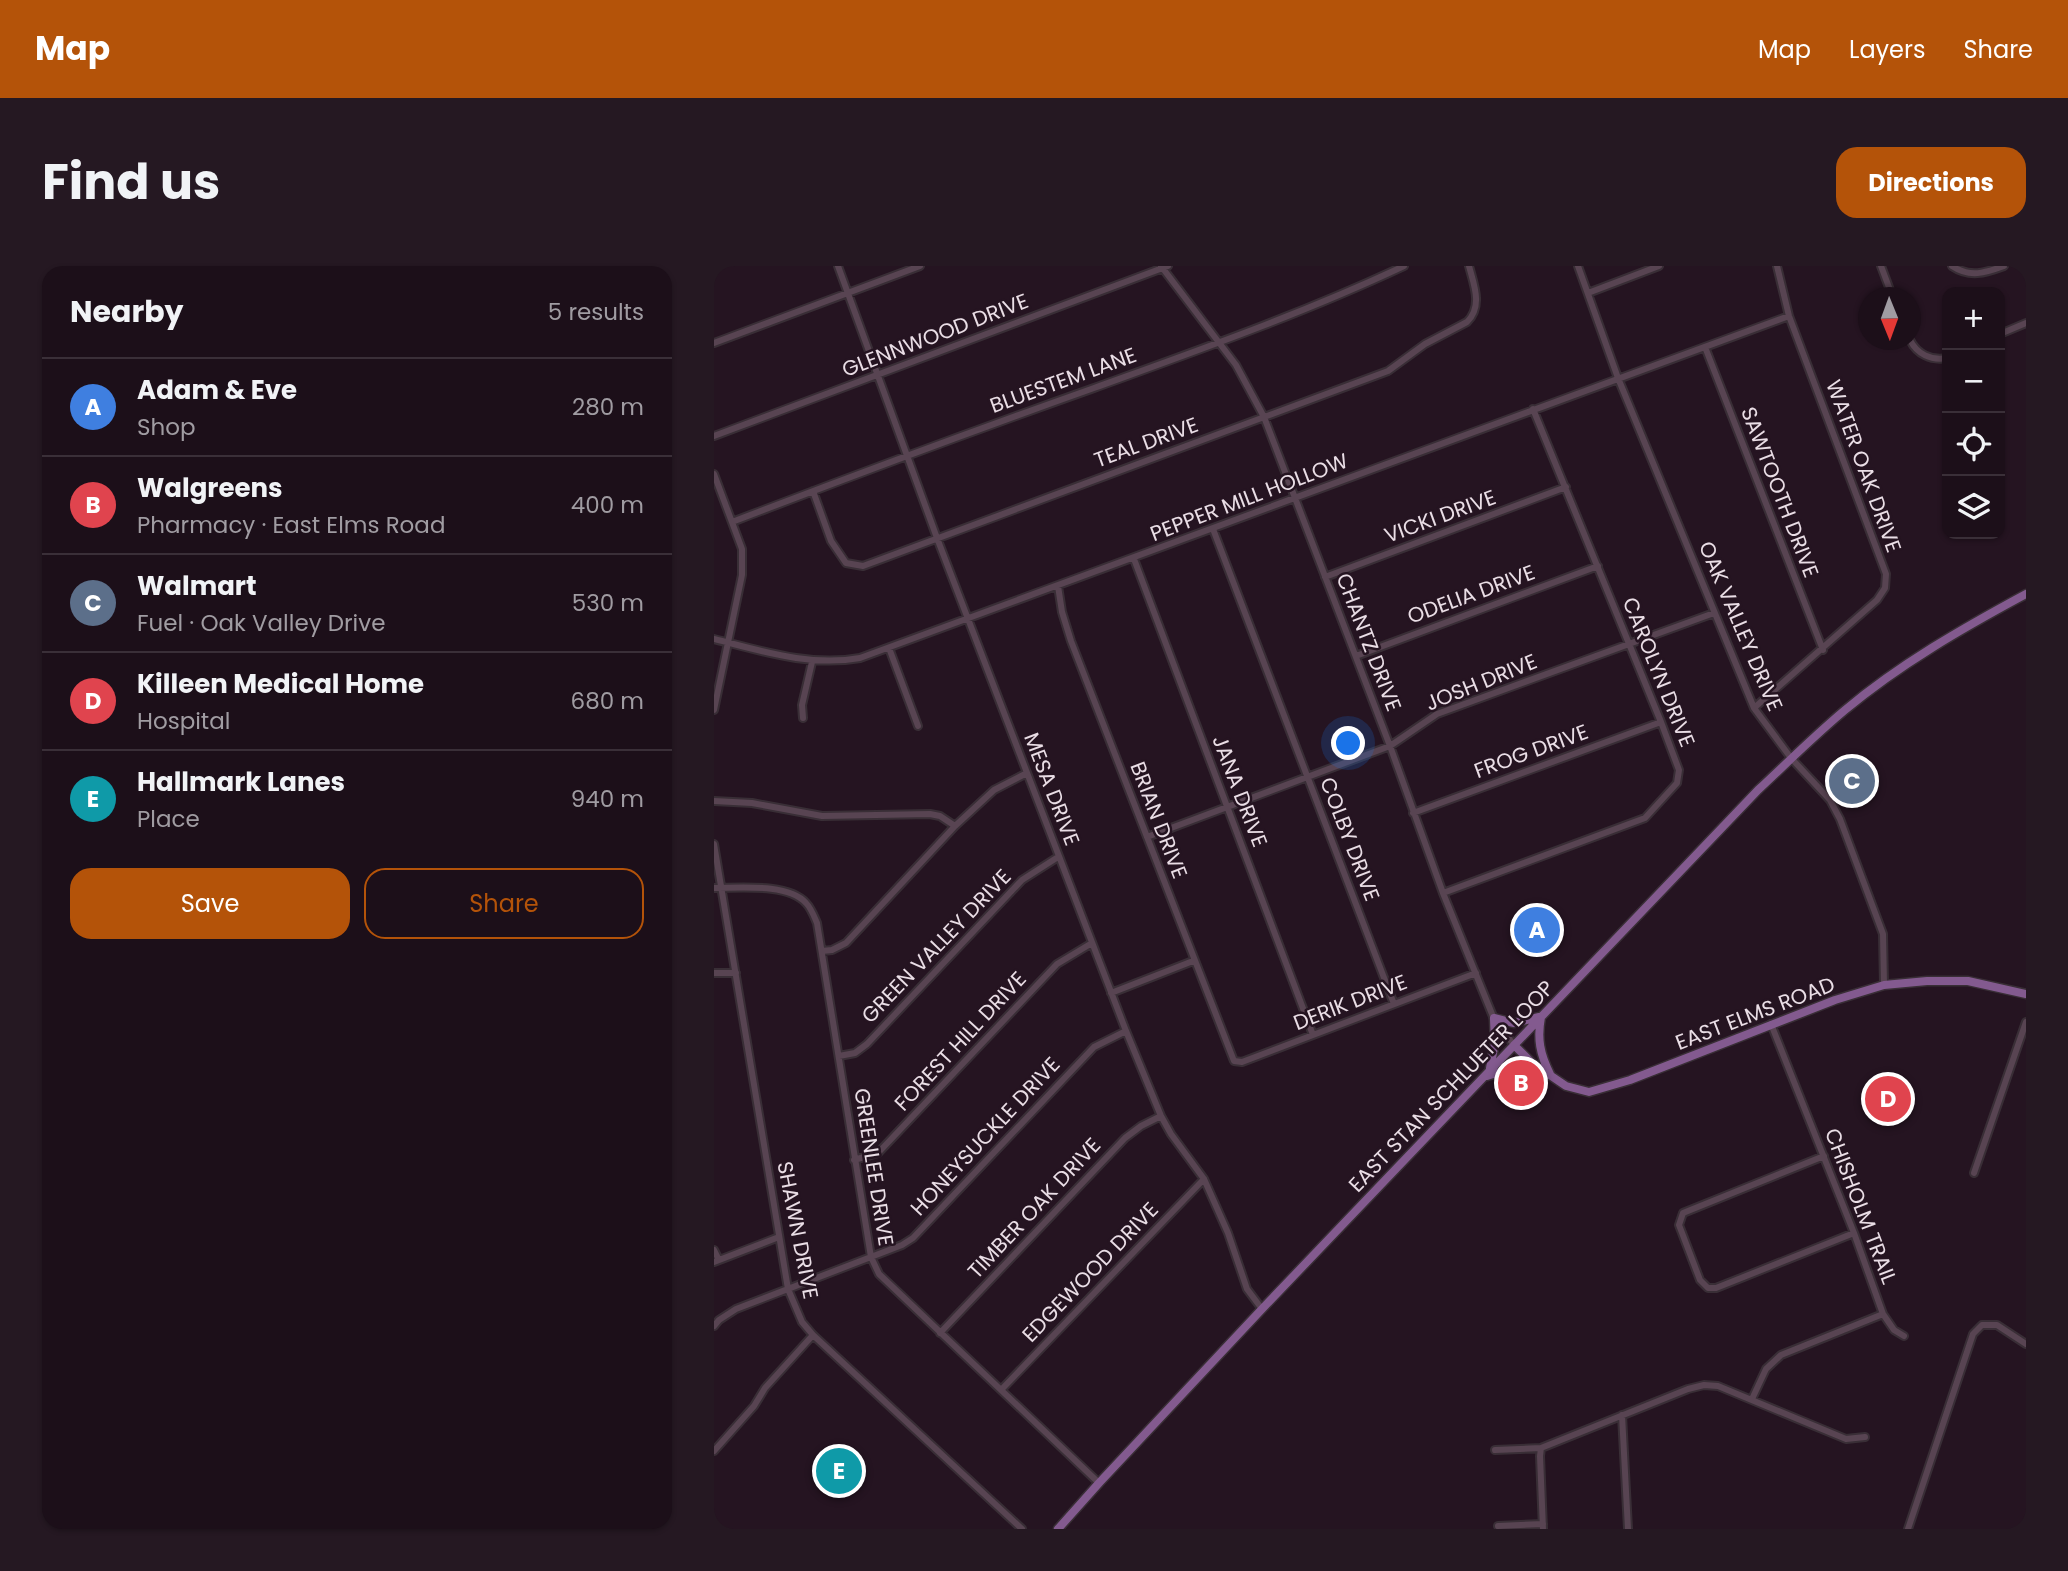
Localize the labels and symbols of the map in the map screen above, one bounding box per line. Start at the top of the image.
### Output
street label: GLENNWOOD DRIVE [838,286,1032,384]
north arrow [1858,287,1921,350]
street label: BLUESTEM LANE [986,340,1140,420]
street label: WATER OAK DRIVE [1819,376,1909,556]
street label: SAWTOOTH DRIVE [1734,402,1826,582]
street label: TEAL DRIVE [1090,410,1202,474]
street label: PEPPER MILL HOLLOW [1146,446,1352,548]
street label: VICKI DRIVE [1380,482,1500,550]
street label: OAK VALLEY DRIVE [1692,537,1790,715]
street label: ODELIA DRIVE [1403,557,1539,631]
street label: CHANTZ DRIVE [1329,569,1409,715]
street label: CAROLYN DRIVE [1616,593,1702,751]
street label: JOSH DRIVE [1421,646,1541,718]
street label: FROG DRIVE [1470,717,1592,785]
your location [1331,726,1365,760]
street label: MESA DRIVE [1017,728,1087,850]
street label: JANA DRIVE [1205,731,1275,851]
pin: C [1829,755,1875,807]
street label: BRIAN DRIVE [1123,757,1195,883]
street label: COLBY DRIVE [1313,773,1387,905]
street label: GREEN VALLEY DRIVE [855,863,1017,1029]
pin: A [1514,904,1560,956]
street label: FOREST HILL DRIVE [888,965,1032,1117]
street label: DERIK DRIVE [1289,967,1411,1037]
street label: EAST ELMS ROAD [1671,969,1839,1057]
street label: EAST STAN SCHLUETER LOOP [1342,974,1560,1198]
street label: HONEYSUCKLE DRIVE [904,1050,1066,1222]
pin: B [1498,1057,1544,1109]
pin: D [1865,1073,1911,1125]
street label: GREENLEE DRIVE [847,1086,901,1248]
street label: CHISHOLM TRAIL [1818,1124,1904,1288]
street label: TIMBER OAK DRIVE [961,1131,1107,1285]
street label: SHAWN DRIVE [770,1159,826,1301]
street label: EDGEWOOD DRIVE [1016,1196,1164,1348]
pin: E [816,1445,862,1497]

